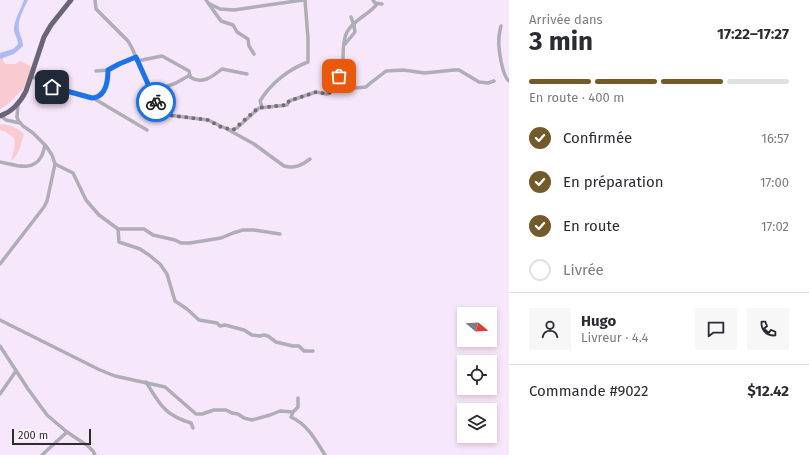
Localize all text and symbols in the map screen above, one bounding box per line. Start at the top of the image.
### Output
text: Arrivée dans [529,12,603,27]
text: 17:22–17:27 [717,25,789,43]
text: 3 min [529,26,593,57]
pin [322,59,356,93]
icon: bag [328,65,350,87]
pin [35,70,69,104]
icon: home [41,76,63,98]
courier [136,82,176,122]
text: En route · 400 m [529,90,624,105]
icon: bike [145,91,167,113]
icon: check [529,127,551,149]
text: Confirmée [563,129,632,147]
text: 16:57 [761,131,789,146]
icon: check [529,171,551,193]
text: En préparation [563,173,664,191]
text: 17:00 [760,175,789,190]
icon: check [529,215,551,237]
text: En route [563,217,620,235]
text: 17:02 [761,219,789,234]
text: Livrée [563,261,604,279]
north arrow [457,307,497,347]
map controls [457,307,497,443]
button: person [529,308,571,350]
button: chat [695,308,737,350]
button: phone [747,308,789,350]
text: Hugo [581,312,616,330]
text: Livreur · 4.4 [581,330,648,345]
button: locate [457,355,497,395]
text: Commande #9022 [529,382,648,400]
text: $12.42 [747,382,789,400]
button: layers [457,403,497,443]
scale bar [12,427,91,446]
text: 200 m [18,429,48,442]

